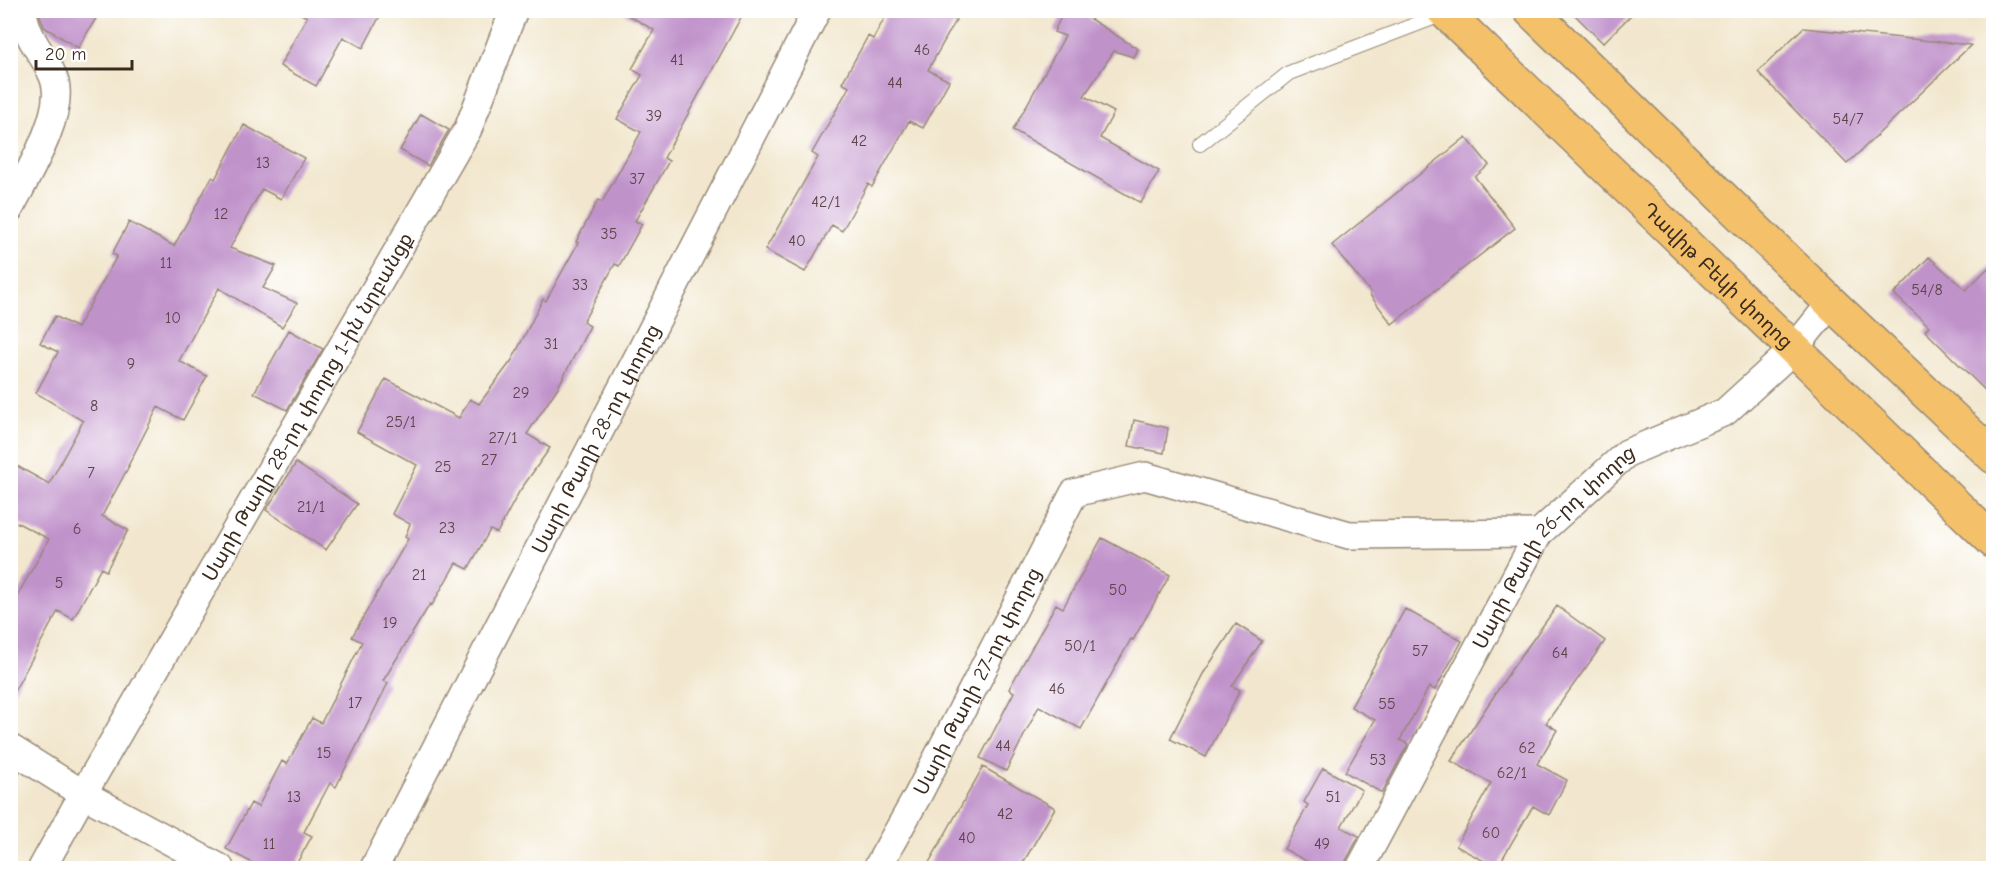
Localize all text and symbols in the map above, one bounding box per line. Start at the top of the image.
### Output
scale bar [36,33,132,71]
house number: 46 [914,41,930,59]
text: 20 m [45,44,86,65]
house number: 41 [670,51,684,69]
house number: 44 [887,74,903,92]
house number: 39 [646,107,662,125]
house number: 54/7 [1833,110,1864,128]
house number: 42 [851,132,867,150]
house number: 13 [256,154,270,172]
house number: 37 [629,170,645,188]
house number: 42/1 [811,193,841,211]
street label: Դավիթ Բեկի փողոց [1637,198,1798,354]
house number: 12 [214,205,228,223]
house number: 35 [601,225,617,243]
street label: Սարի Թաղի 28-րդ փողոց 1-ին նրբանցք [198,229,418,585]
house number: 40 [788,232,806,250]
house number: 11 [160,254,172,272]
house number: 33 [572,276,588,294]
house number: 54/8 [1911,281,1943,299]
house number: 10 [165,309,181,327]
street label: Սարի Թաղի 28-րդ փողոց [527,320,665,558]
house number: 31 [544,335,558,353]
house number: 9 [127,355,135,373]
house number: 29 [513,384,529,402]
house number: 8 [90,397,98,415]
house number: 25/1 [386,413,416,431]
house number: 27/1 [488,429,518,447]
street label: Սարի Թաղի 26-րդ փողոց [1468,440,1638,653]
house number: 27 [481,451,497,469]
house number: 25 [434,458,452,476]
house number: 7 [87,464,95,482]
house number: 21/1 [297,498,325,516]
house number: 23 [439,519,455,537]
house number: 6 [73,520,81,538]
street label: Սարի Թաղի 27-րդ փողոց [909,564,1046,799]
house number: 21 [412,566,426,584]
house number: 5 [55,574,63,592]
house number: 50 [1109,581,1127,599]
house number: 19 [383,614,397,632]
house number: 50/1 [1064,637,1096,655]
house number: 57 [1412,642,1429,660]
house number: 64 [1552,644,1568,662]
house number: 46 [1049,680,1065,698]
house number: 17 [348,694,362,712]
house number: 55 [1378,695,1396,713]
house number: 44 [995,737,1011,755]
house number: 62 [1518,739,1536,757]
house number: 15 [316,744,332,762]
house number: 53 [1370,751,1386,769]
house number: 62/1 [1497,764,1527,782]
house number: 13 [287,788,301,806]
house number: 51 [1325,788,1341,806]
house number: 42 [997,805,1013,823]
house number: 60 [1482,824,1500,842]
house number: 40 [958,829,976,847]
house number: 11 [263,835,275,853]
house number: 49 [1314,835,1330,853]

